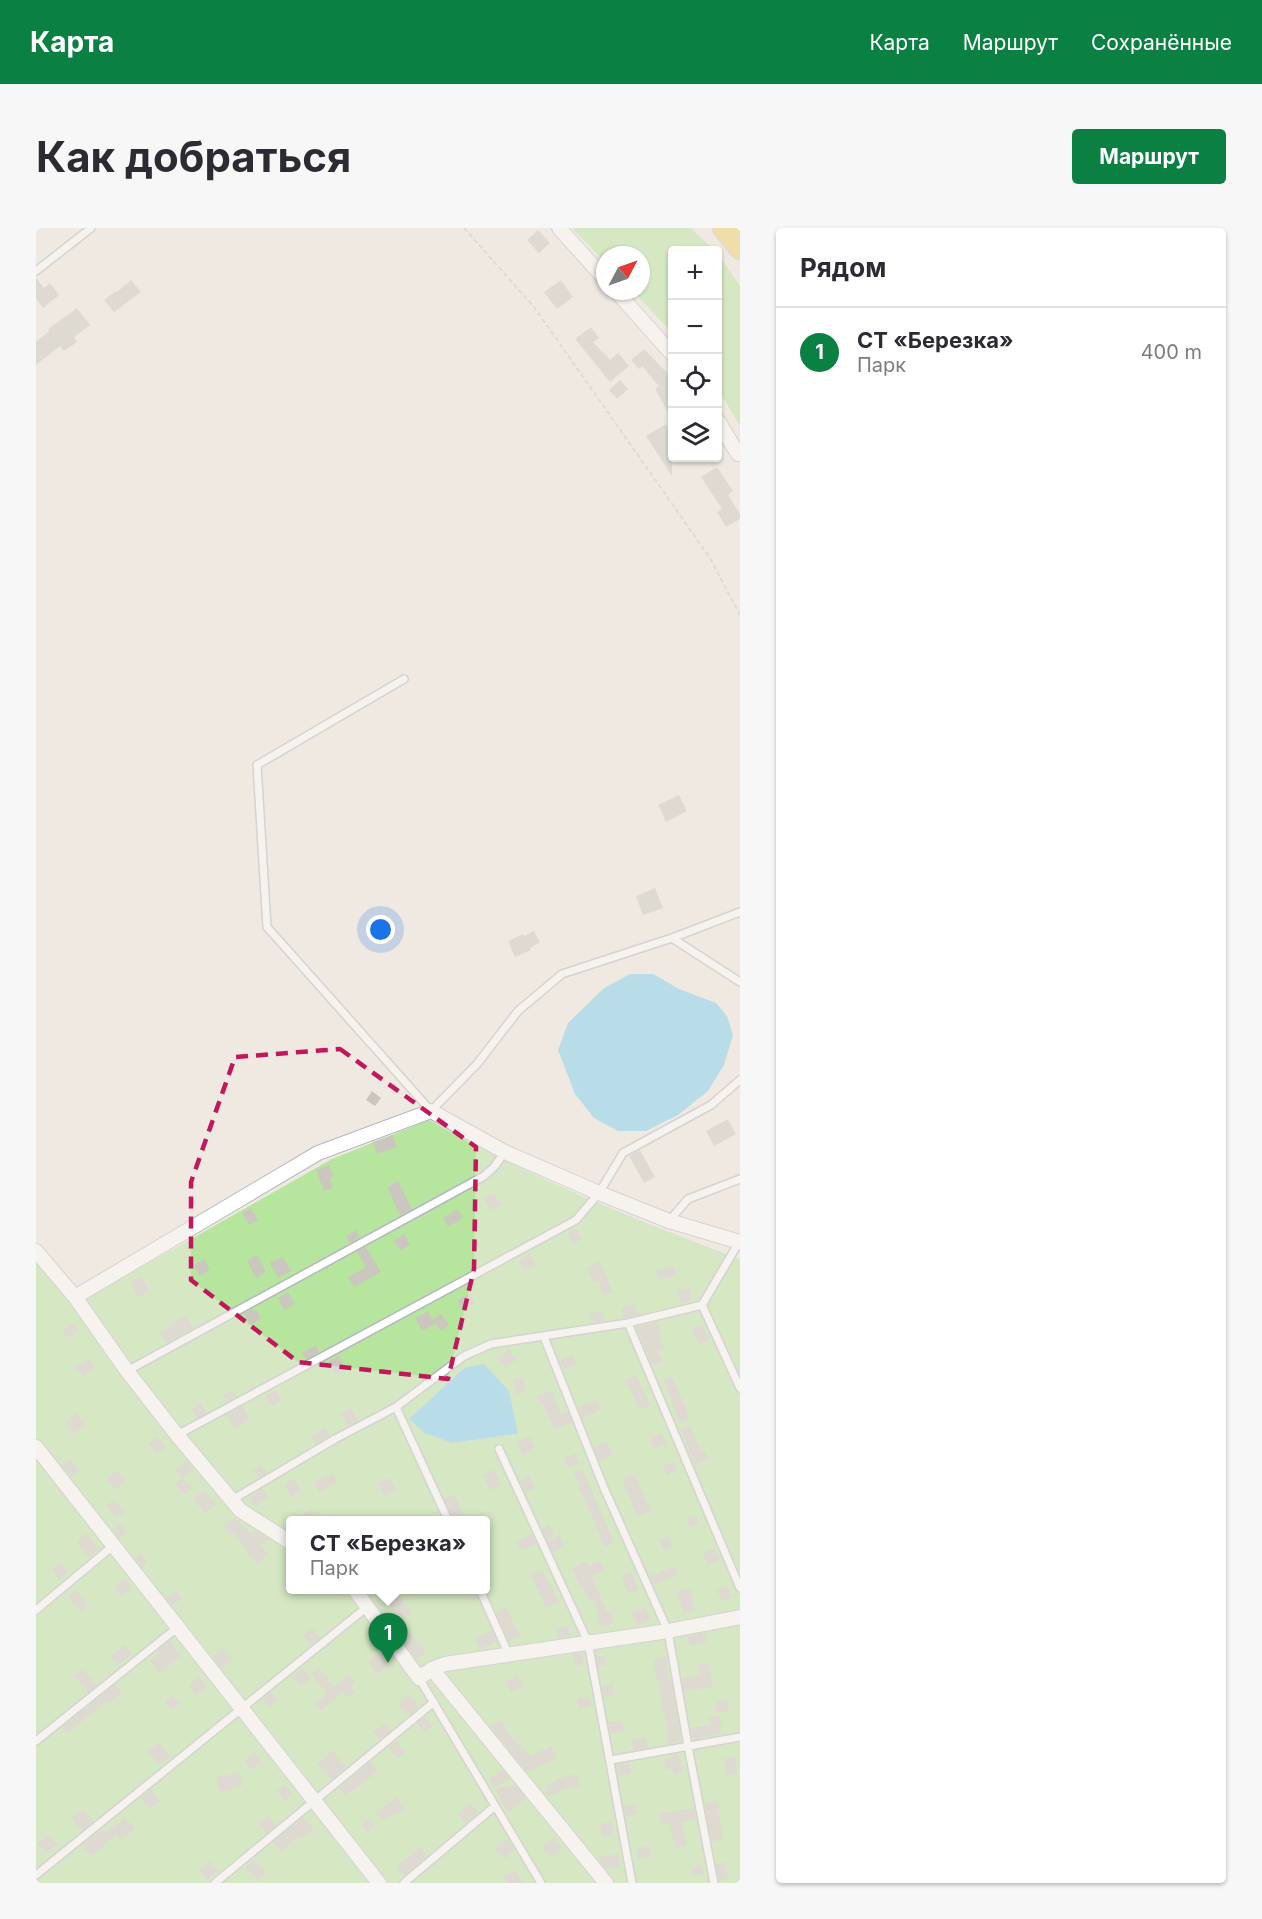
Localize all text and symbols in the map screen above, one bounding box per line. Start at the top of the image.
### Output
text: Карта [30,25,114,59]
text: Карта [869,30,930,55]
text: Маршрут [963,30,1058,55]
text: Сохранённые [1091,30,1232,55]
button: Маршрут [1072,129,1226,184]
text: Как добраться [36,131,351,182]
north arrow [596,246,650,300]
map controls [668,246,722,462]
button: + [668,246,722,300]
text: Рядом [800,252,886,283]
button: − [668,300,722,354]
text: СТ «Березка» [857,327,1014,353]
text: 1 [815,340,824,364]
text: 400 m [1141,340,1202,364]
text: Парк [857,353,906,377]
button: locate [668,354,722,408]
button: layers [668,408,722,462]
your location [366,915,395,944]
popup [286,1516,490,1594]
text: СТ «Березка» [310,1530,466,1556]
text: Парк [310,1556,359,1580]
pin: 1 [368,1614,408,1663]

